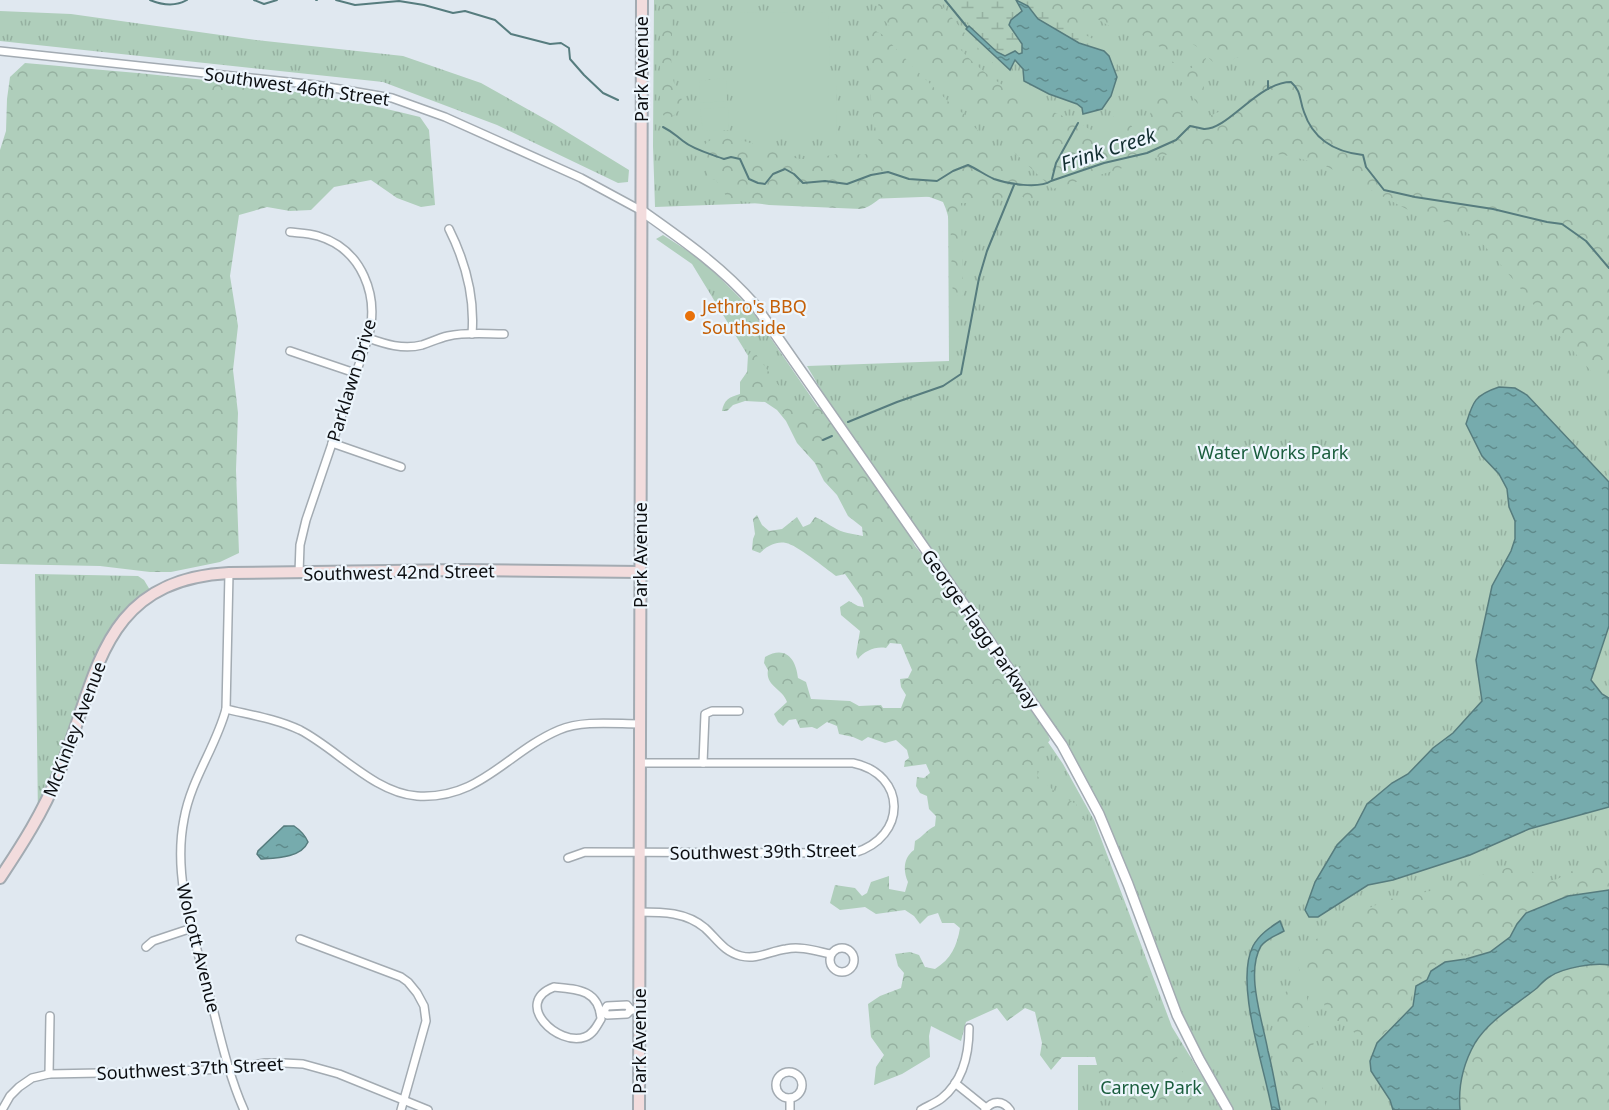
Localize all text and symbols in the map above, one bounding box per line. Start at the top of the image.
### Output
street label: Park Avenue [629,16,653,122]
street label: Southwest 46th Street [203,61,392,111]
water label: Frink Creek [1057,121,1160,177]
place label: Jethro's BBQ Southside [700,294,807,339]
marker: Jethro's BBQ Southside [683,309,697,323]
street label: Parklawn Drive [321,316,381,444]
park label: Water Works Park [1198,440,1349,464]
street label: Park Avenue [628,502,652,608]
street label: George Flagg Parkway [917,544,1046,714]
street label: Southwest 42nd Street [303,558,495,586]
street label: McKinley Avenue [37,658,111,800]
street label: Southwest 39th Street [669,837,857,865]
street label: Wolcott Avenue [171,881,227,1015]
street label: Park Avenue [627,988,651,1094]
street label: Southwest 37th Street [96,1051,284,1085]
park label: Carney Park [1100,1075,1202,1099]

